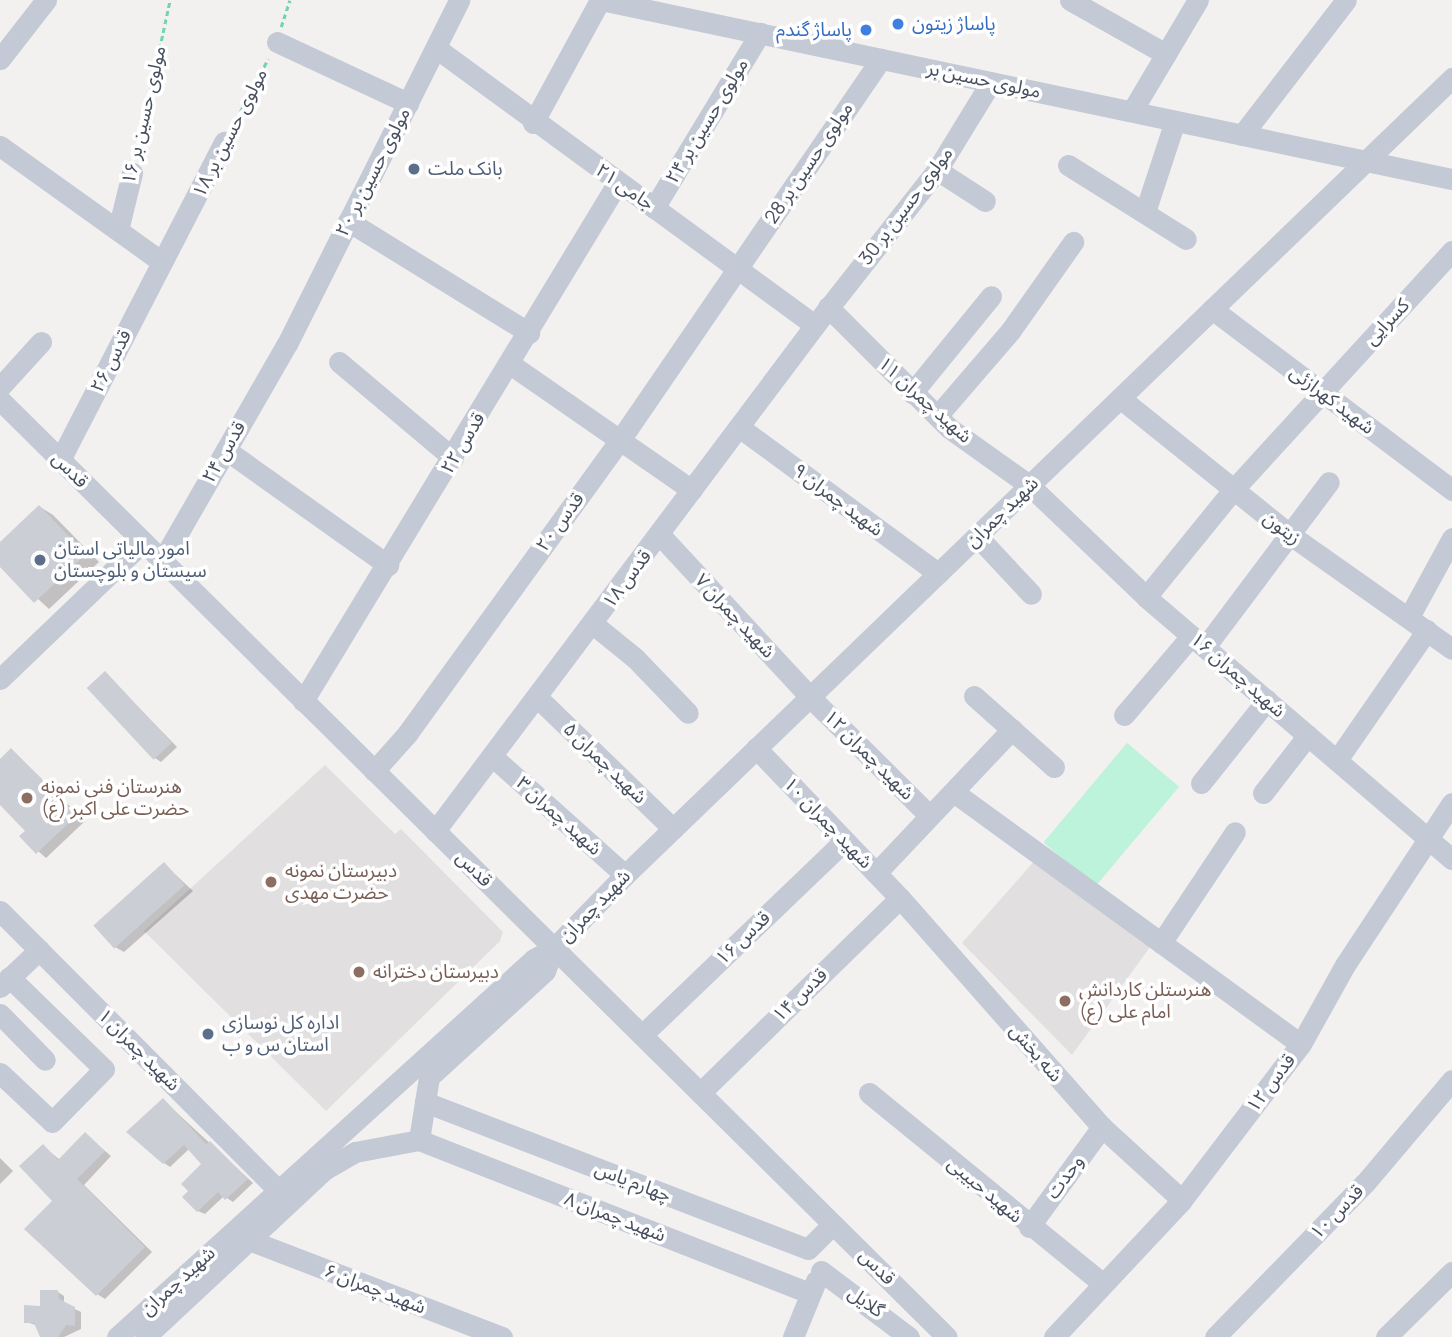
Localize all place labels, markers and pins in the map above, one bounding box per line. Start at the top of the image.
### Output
place label: پاساژ زیتون [912,13,996,35]
marker: پاساژ زیتون [890,16,906,32]
place label: پاساژ گندم [776,19,852,41]
marker: پاساژ گندم [858,22,874,38]
place label: بانک ملت [428,158,503,180]
marker: بانک ملت [406,161,422,177]
place label: امور مالیاتی استان سیستان و بلوچستان [54,538,207,582]
marker: امور مالیاتی استان سیستان و بلوچستان [32,552,48,568]
place label: هنرستان فنی نمونه حضرت علی اکبر (ع) [41,776,189,820]
marker: هنرستان فنی نمونه حضرت علی اکبر (ع) [19,790,35,806]
place label: دبیرستان نمونه حضرت مهدی [285,860,397,904]
marker: دبیرستان نمونه حضرت مهدی [263,874,279,890]
place label: دبیرستان دخترانه [373,961,499,983]
marker: دبیرستان دخترانه [351,964,367,980]
place label: هنرستلن کاردانش امام علی (ع) [1079,979,1211,1023]
marker: هنرستلن کاردانش امام علی (ع) [1057,993,1073,1009]
place label: اداره کل نوسازی استان س و ب [222,1012,339,1056]
marker: اداره کل نوسازی استان س و ب [200,1026,216,1042]

